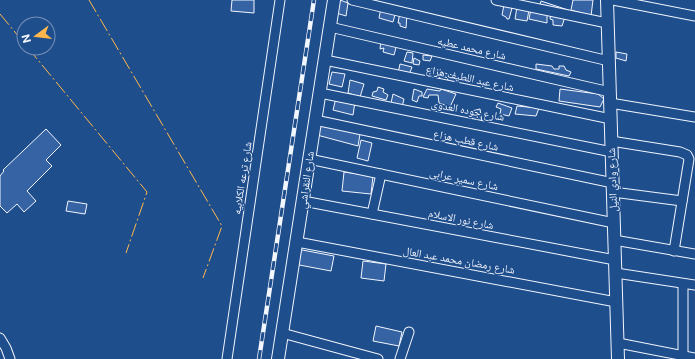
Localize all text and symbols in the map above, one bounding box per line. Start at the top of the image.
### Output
north arrow [16,16,56,56]
text: N [19,33,33,44]
street label: شارع محمد عطيه [436,34,507,63]
street label: شارع عبد اللطيف هزاع [425,63,515,94]
street label: شارع جوده العدوى [430,97,506,124]
street label: شارع قطب هزاع [432,127,500,154]
street label: شارع ترعه الكلابيه [230,141,255,215]
street label: شارع وادي النيل [605,148,622,212]
street label: شارع النقراشي [296,151,319,210]
street label: شارع سمير عرابى [428,166,499,193]
street label: شارع نور الاسلام [427,207,495,232]
street label: شارع رمضان محمد عبد العال [402,244,516,277]

